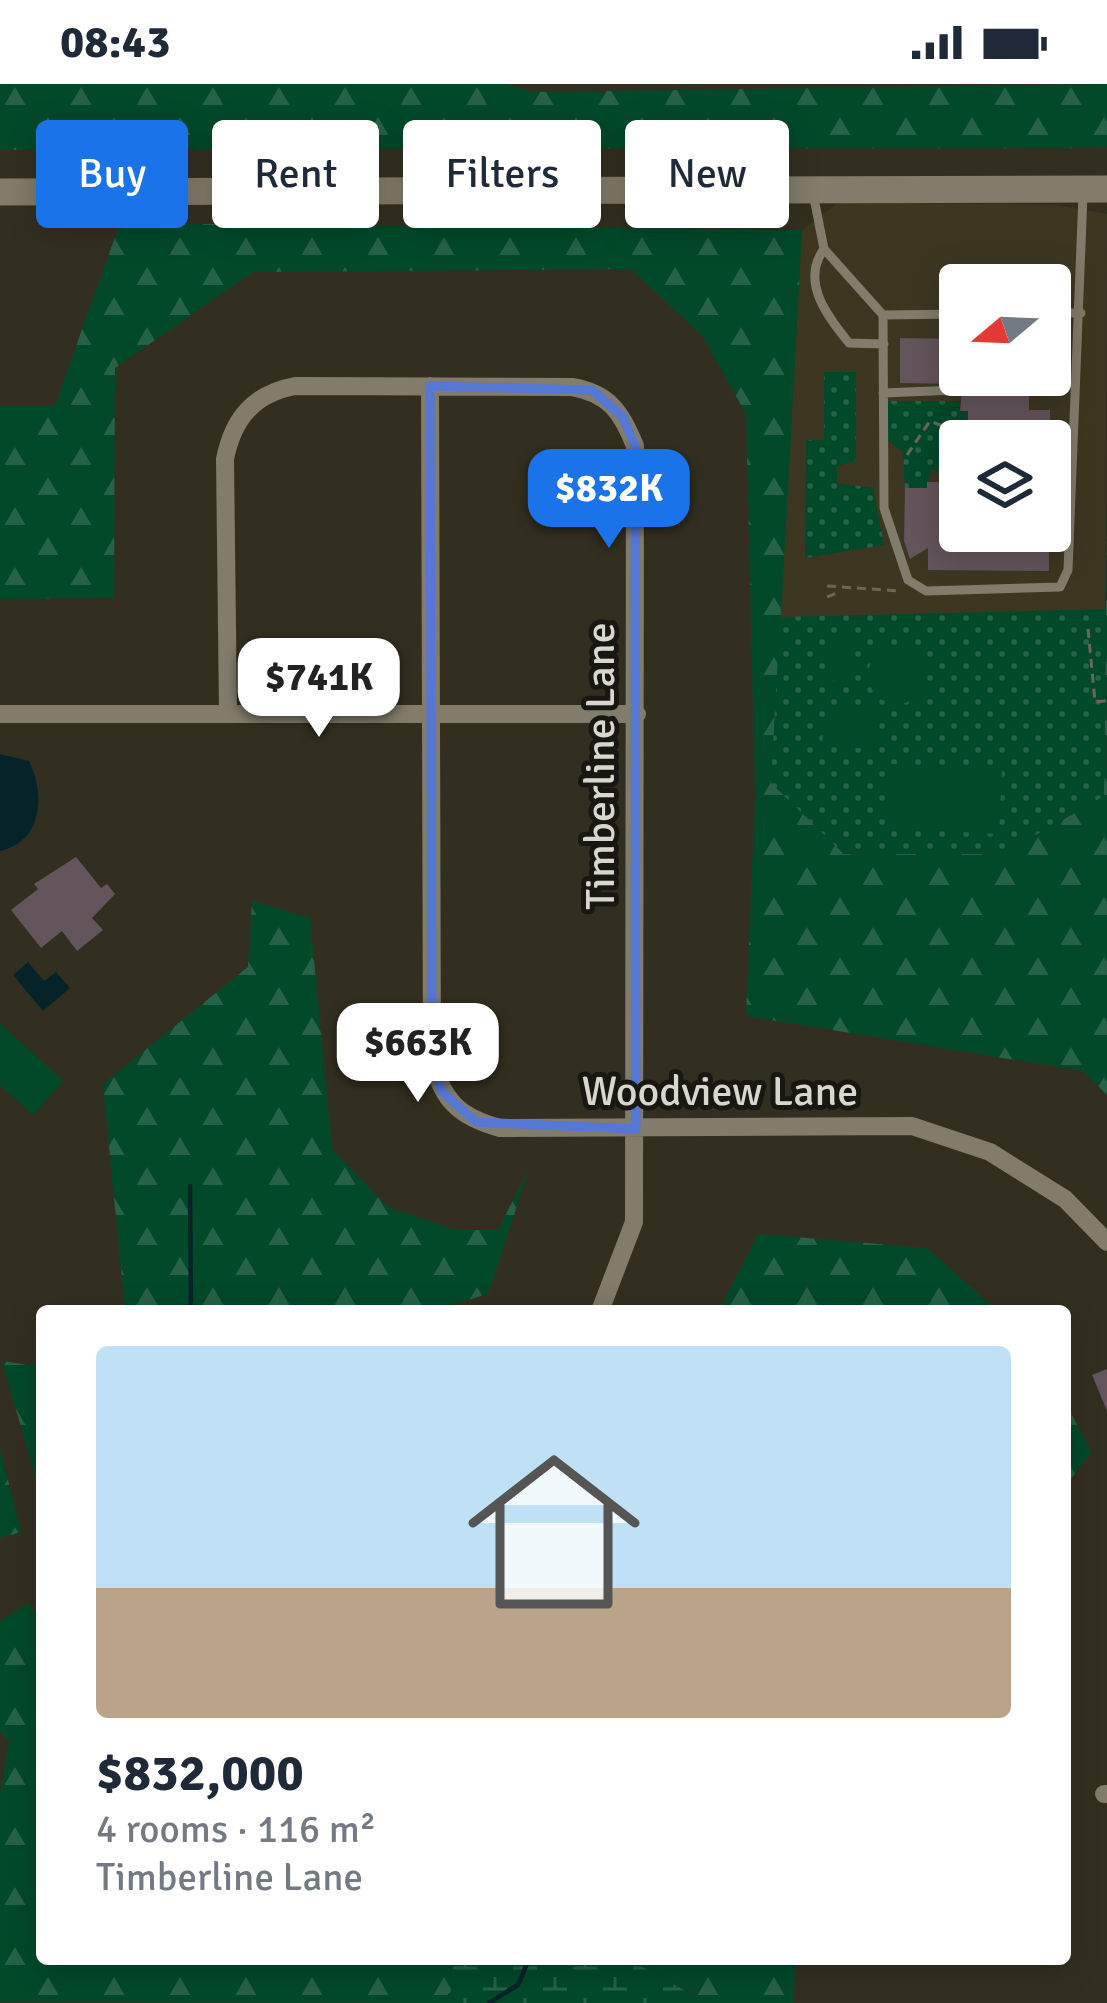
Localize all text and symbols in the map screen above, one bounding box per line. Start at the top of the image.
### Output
text: 08:43 [60,15,170,70]
chip: Buy [36,120,188,228]
chip: Rent [212,120,379,228]
chip: Filters [403,120,601,228]
chip: New [625,120,789,228]
north arrow [939,264,1071,396]
map controls [939,264,1071,552]
button: layers [939,420,1071,552]
pin: $832K [525,449,693,551]
text: $832K [555,464,663,512]
street label: Timberline Lane [575,622,626,910]
pin: $741K [235,638,403,740]
text: $741K [265,653,373,701]
pin: $663K [334,1003,502,1105]
text: $663K [364,1018,472,1066]
street label: Woodview Lane [582,1066,858,1117]
icon: home [446,1424,662,1640]
text: $832,000 [96,1742,304,1805]
text: 4 rooms · 116 m² [96,1805,376,1853]
text: Timberline Lane [96,1853,363,1901]

